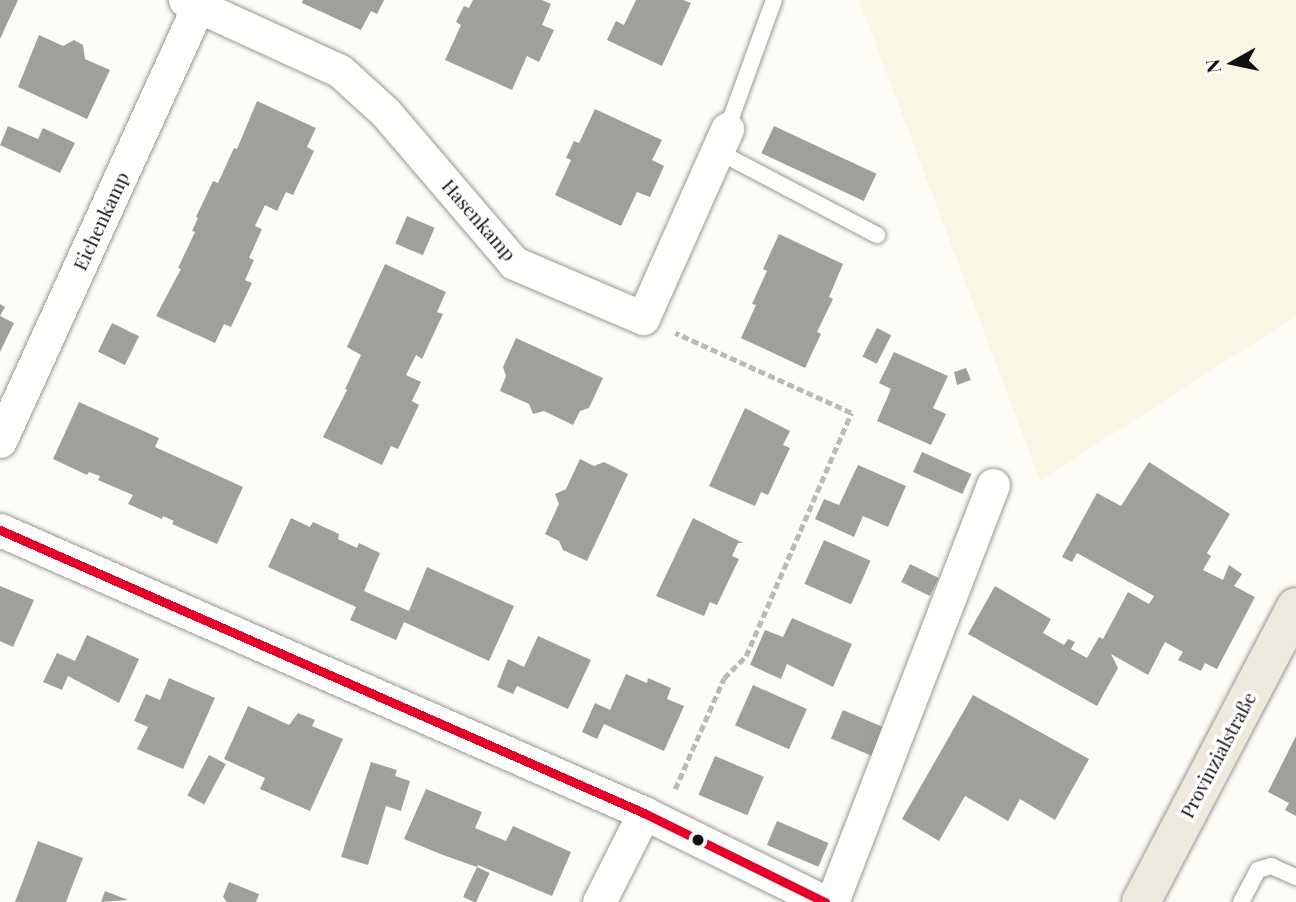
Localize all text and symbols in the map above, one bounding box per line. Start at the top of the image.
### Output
north arrow [1198,28,1268,98]
text: N [1198,57,1226,75]
street label: Eichenkamp [68,168,134,274]
street label: Hasenkamp [437,174,521,266]
street label: Provinzialstraße [1175,688,1261,822]
unlabelled marker [691,833,705,847]

